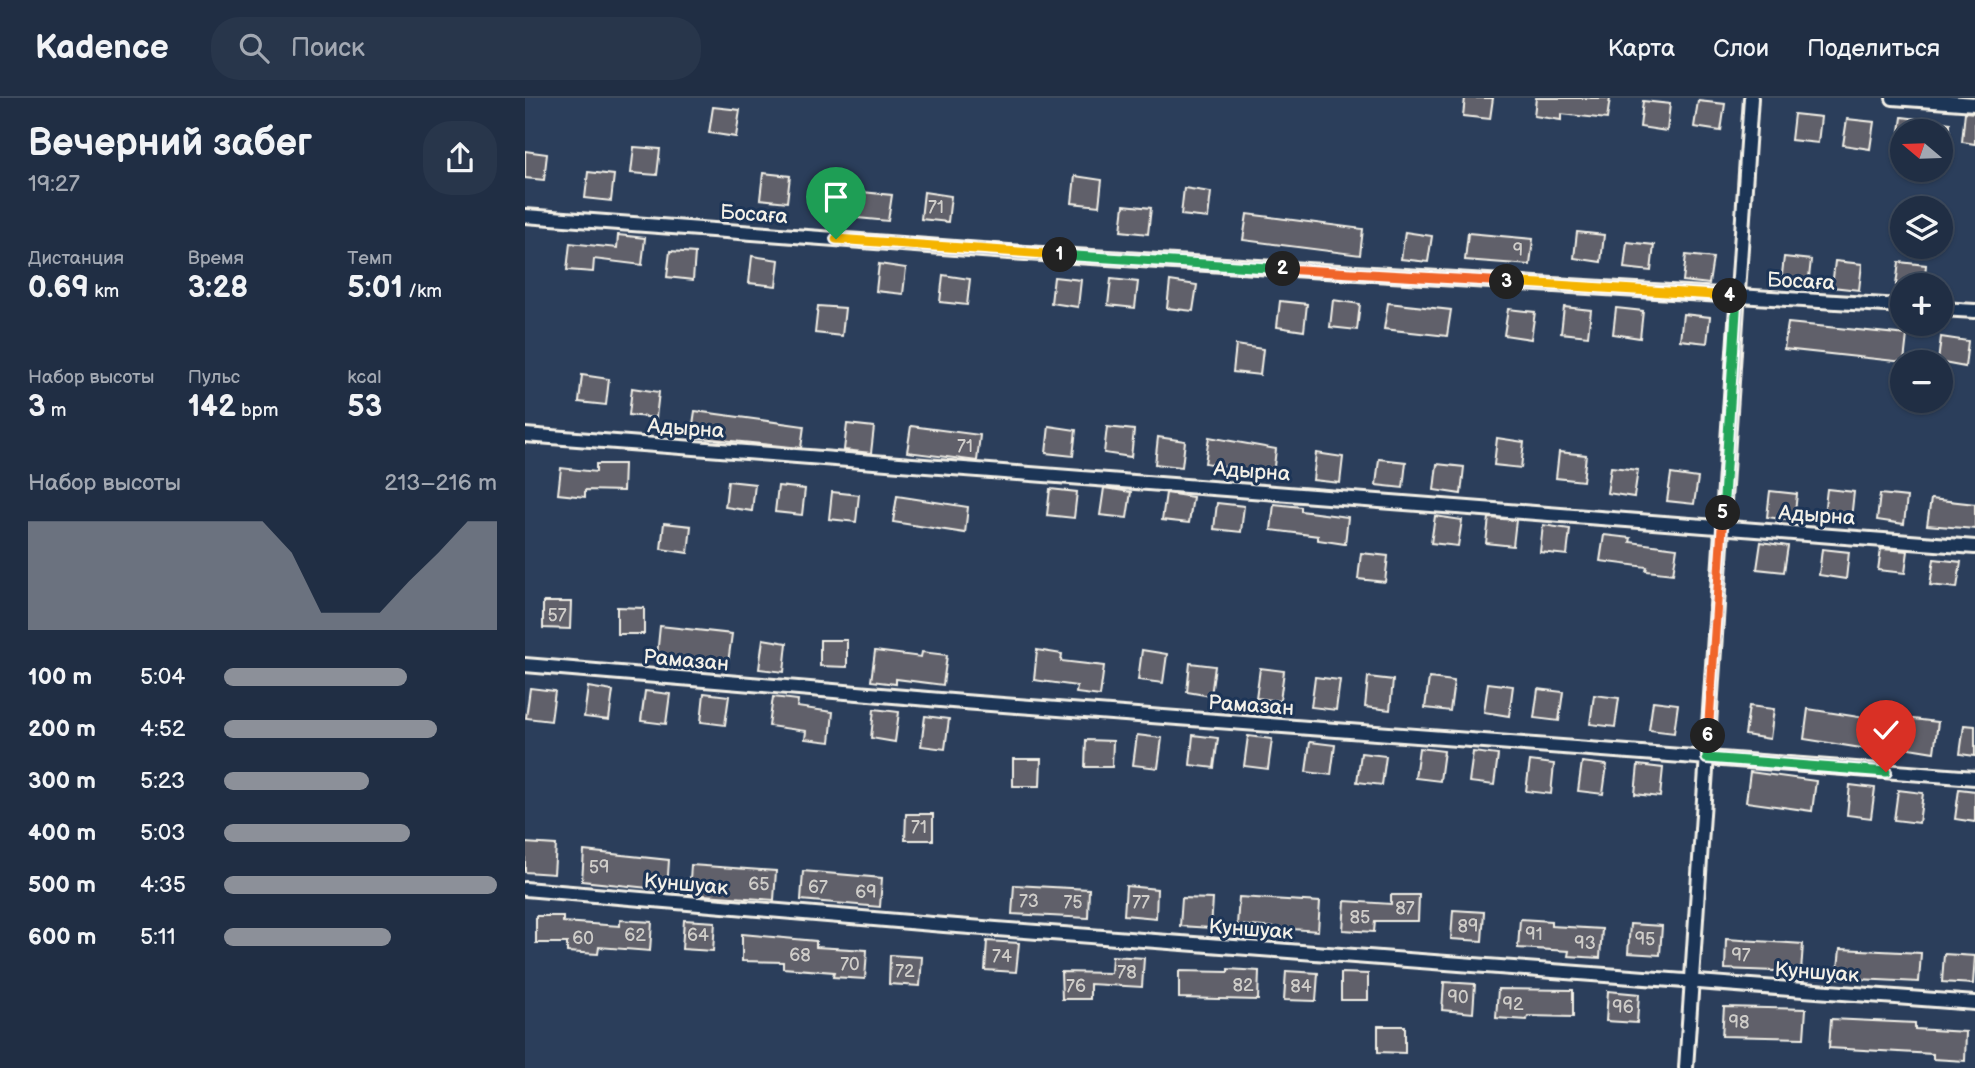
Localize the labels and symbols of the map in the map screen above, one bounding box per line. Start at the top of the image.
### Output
north arrow [1890,119,1953,182]
pin [806,167,866,239]
house number: 71 [928,197,944,218]
street label: Босаға [719,200,789,229]
pin: 1 [1043,238,1077,272]
house number: 9 [1513,240,1523,261]
pin: 2 [1265,252,1301,286]
pin: 3 [1489,264,1525,300]
street label: Босаға [1766,267,1836,296]
pin: 4 [1713,278,1747,314]
street label: Адырна [646,413,726,444]
house number: 71 [957,436,973,457]
street label: Адырна [1212,456,1292,487]
pin: 5 [1705,496,1741,530]
street label: Адырна [1777,500,1857,531]
house number: 57 [547,605,567,626]
street label: Рамазан [642,644,730,677]
street label: Рамазан [1207,690,1295,721]
pin [1856,700,1916,772]
pin: 6 [1691,718,1725,754]
house number: 71 [911,817,927,838]
house number: 59 [589,857,609,878]
street label: Куншуак [643,868,729,901]
house number: 65 [748,874,770,895]
house number: 67 [808,877,828,898]
house number: 69 [855,882,877,903]
house number: 73 [1019,891,1039,912]
house number: 75 [1063,892,1083,913]
house number: 77 [1132,892,1150,913]
house number: 87 [1395,898,1415,919]
house number: 85 [1350,907,1370,928]
street label: Куншуак [1208,914,1294,945]
house number: 89 [1458,916,1478,937]
house number: 91 [1525,924,1543,945]
house number: 62 [624,925,646,946]
house number: 64 [687,925,709,946]
house number: 60 [572,928,594,949]
house number: 95 [1635,929,1655,950]
house number: 93 [1574,933,1596,954]
house number: 68 [789,945,811,966]
house number: 97 [1731,945,1751,966]
house number: 74 [992,946,1012,967]
house number: 70 [840,954,860,975]
street label: Куншуак [1774,957,1860,988]
house number: 72 [895,961,915,982]
house number: 78 [1117,962,1137,983]
house number: 82 [1232,975,1254,996]
house number: 76 [1066,976,1086,997]
house number: 84 [1290,976,1312,997]
house number: 90 [1448,987,1469,1008]
house number: 92 [1502,994,1524,1015]
house number: 96 [1612,997,1634,1018]
house number: 98 [1729,1012,1749,1033]

